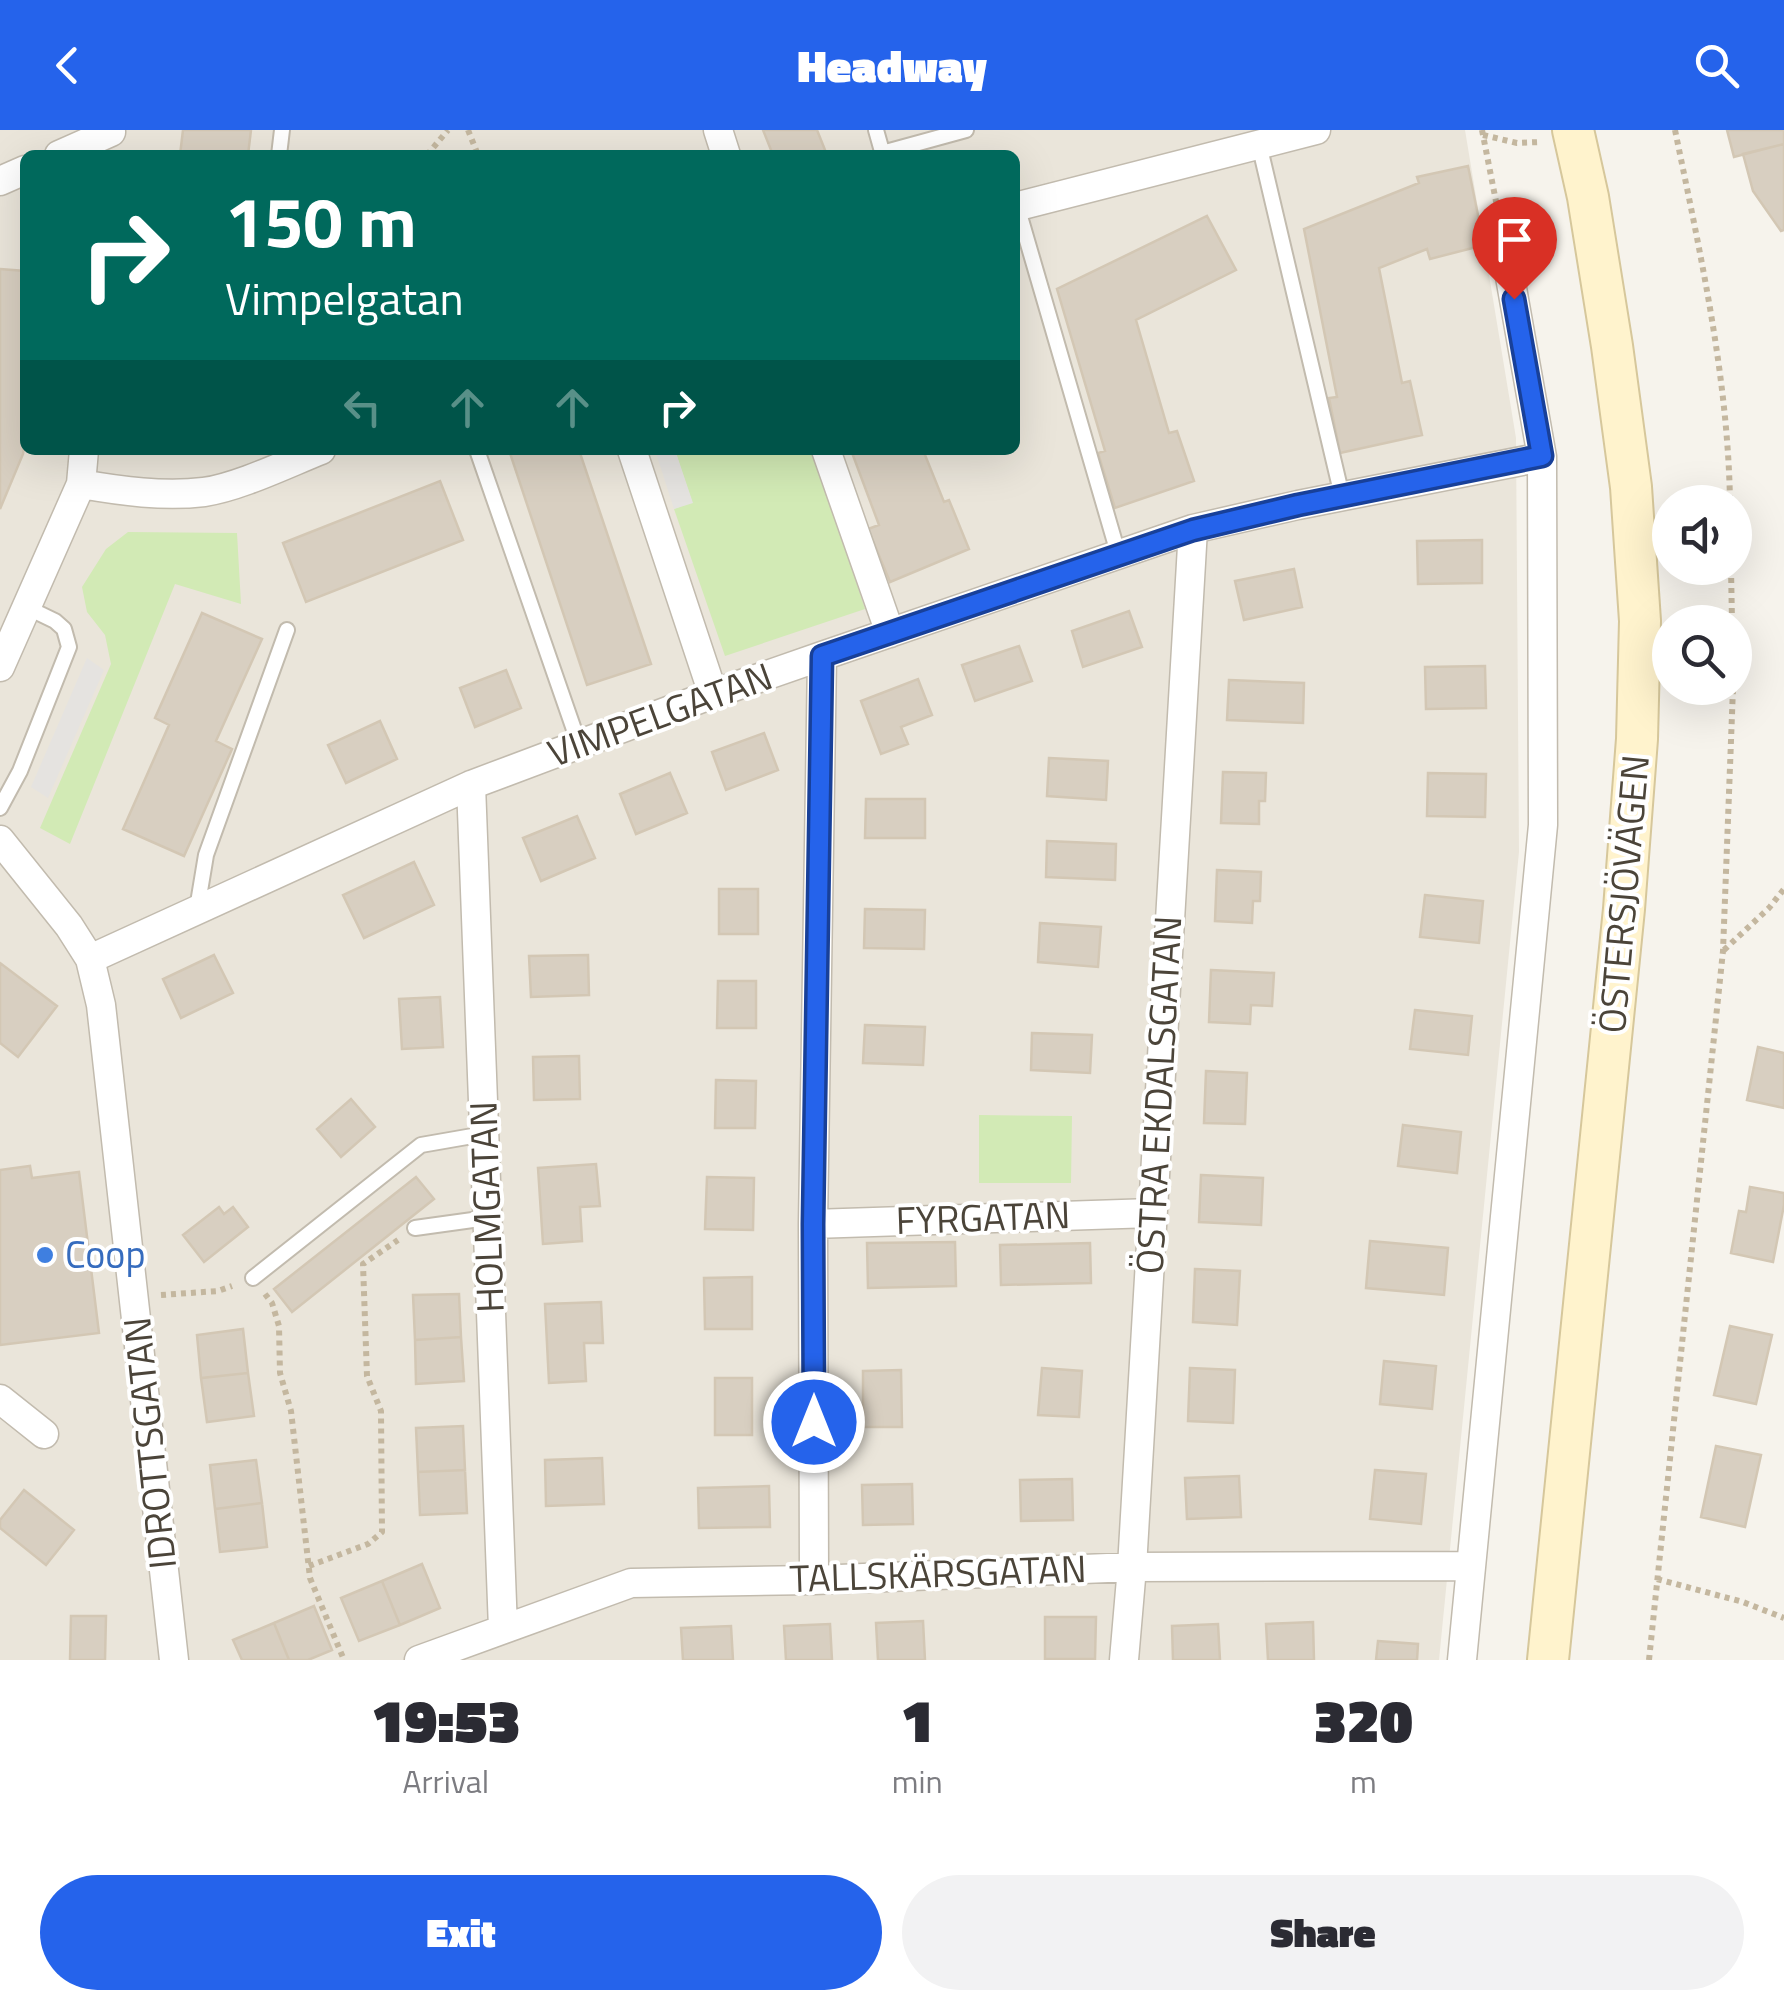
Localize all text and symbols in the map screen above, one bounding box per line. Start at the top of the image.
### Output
text: Headway [797,31,987,99]
icon: back [40,38,95,93]
icon: search [1689,38,1744,93]
text: 150 m [225,168,417,274]
icon: right [60,190,190,320]
pin [1472,197,1557,300]
icon: arrive [1487,212,1542,267]
text: Vimpelgatan [225,264,464,332]
icon: left [335,380,390,435]
icon: ahead [440,380,495,435]
icon: ahead [545,380,600,435]
icon: right [650,380,705,435]
map controls [1652,485,1752,705]
button: sound [1652,485,1752,585]
button: search [1652,605,1752,705]
street label: VIMPELGATAN [539,647,780,782]
street label: ÖSTERSJÖVÄGEN [1582,752,1664,1035]
street label: ÖSTRA EKDALSGATAN [1120,914,1196,1276]
street label: HOLMGATAN [453,1100,519,1314]
street label: FYRGATAN [895,1185,1071,1249]
place label: Coop [65,1225,145,1283]
marker: Coop [34,1244,56,1266]
street label: IDROTTSGATAN [107,1314,191,1572]
position arrow [762,1370,866,1474]
street label: TALLSKÄRSGATAN [789,1539,1087,1607]
text: 19:53 [371,1674,520,1765]
text: 1 [901,1674,934,1765]
text: 320 [1314,1674,1413,1765]
text: Arrival [402,1757,489,1805]
text: min [892,1757,943,1805]
text: m [1350,1757,1377,1805]
button: Exit [40,1875,882,1990]
button: Share [902,1875,1744,1990]

